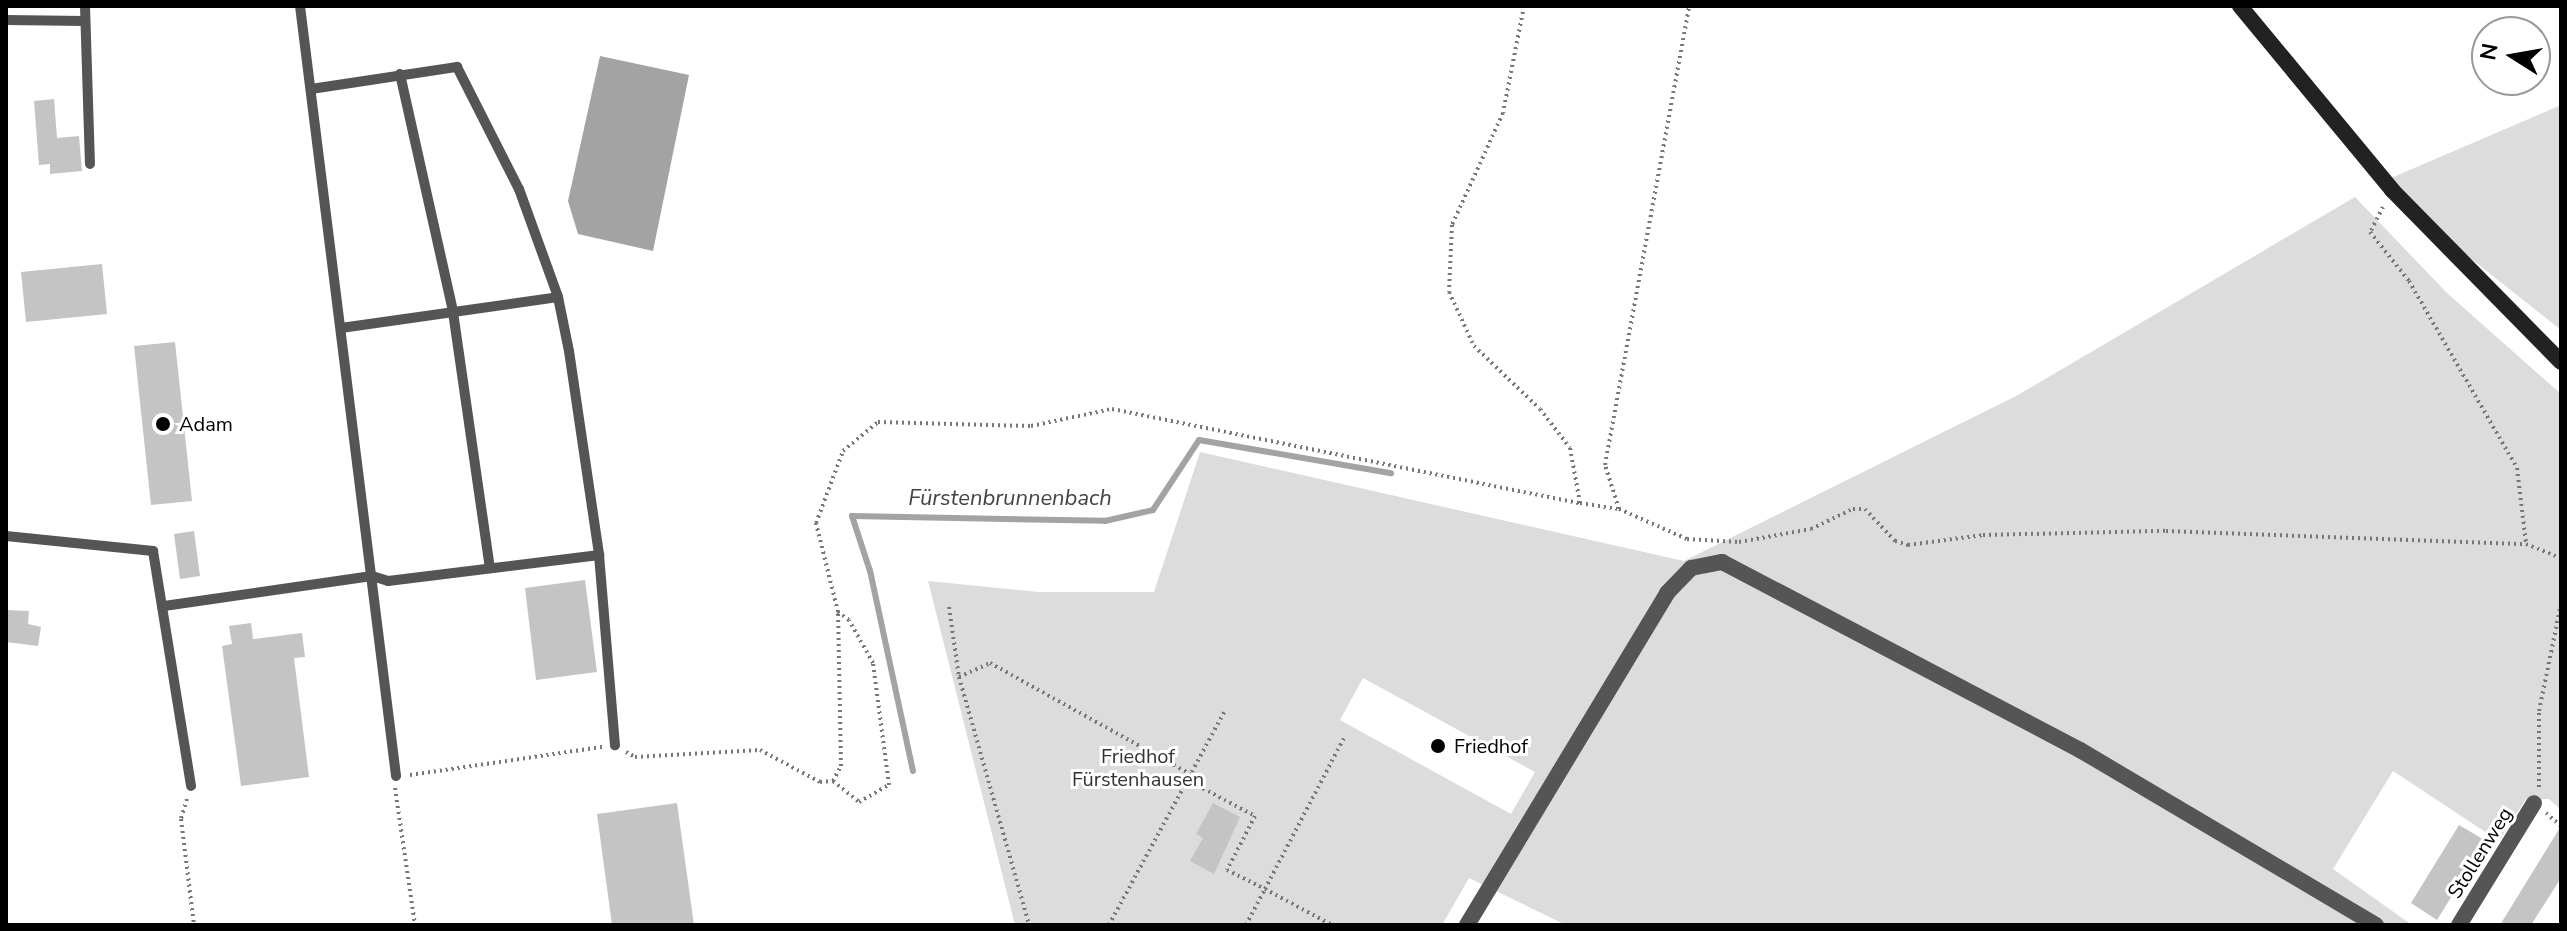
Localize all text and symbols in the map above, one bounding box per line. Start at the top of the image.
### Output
north arrow [2471,16,2551,96]
text: N [2473,41,2506,63]
place label: Adam [179,412,233,436]
marker: Adam [154,415,172,433]
water label: Fürstenbrunnenbach [908,486,1112,512]
place label: Friedhof [1454,734,1528,758]
marker: Friedhof [1429,737,1447,755]
park label: Friedhof Fürstenhausen [1072,745,1204,792]
street label: Stollenweg [2443,803,2517,903]

